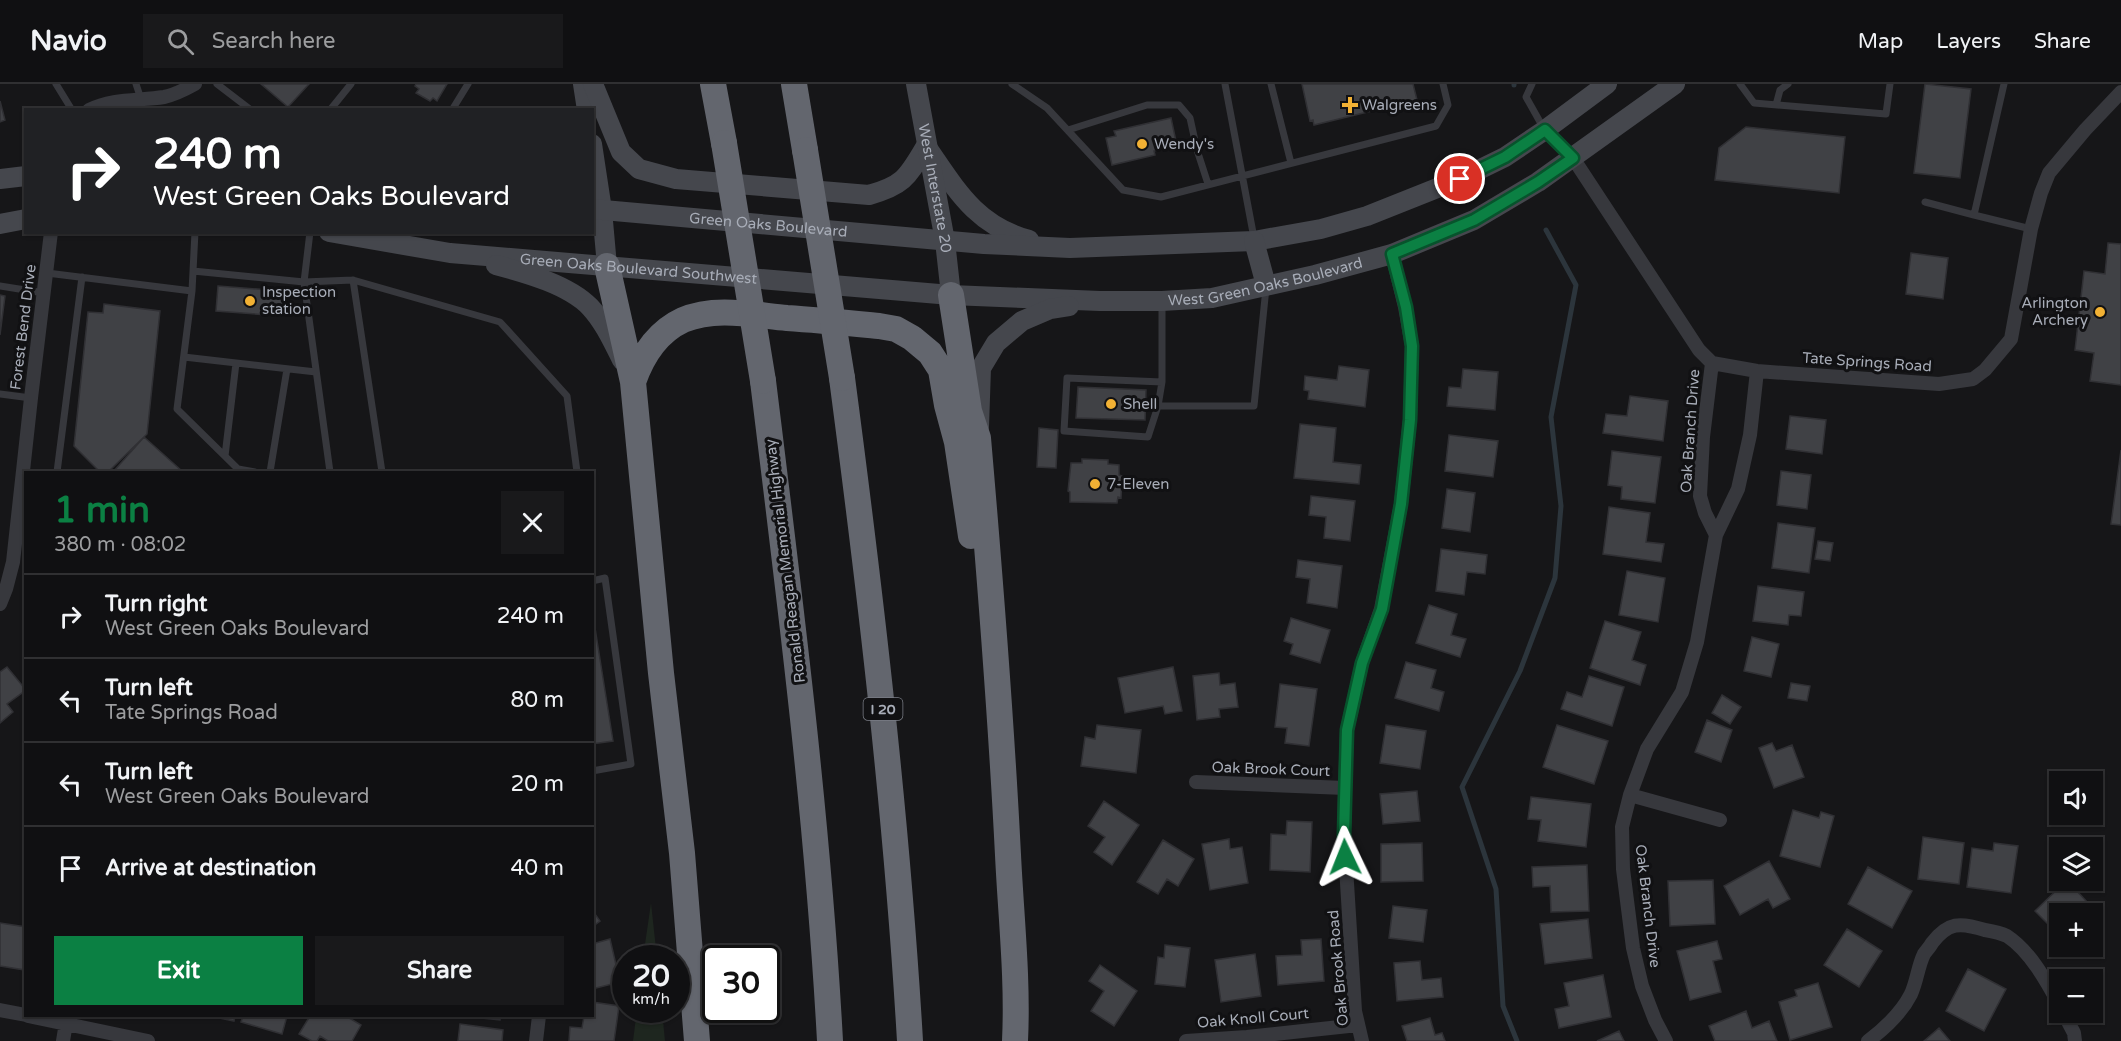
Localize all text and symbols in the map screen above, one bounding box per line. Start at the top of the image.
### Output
search box [143,14,563,68]
text: Navio [30,24,107,58]
icon: search [164,25,197,58]
text: Search here [212,28,336,54]
text: Map [1858,29,1903,54]
text: Layers [1936,29,2001,54]
text: Share [2034,29,2091,54]
place label: Walgreens [1362,96,1437,114]
marker: Walgreens [1343,98,1357,112]
street label: West Interstate 20 [915,122,955,254]
text: 240 m [153,129,282,180]
icon: right [54,132,132,210]
place label: Wendy's [1154,135,1214,153]
marker: Wendy's [1135,137,1149,151]
pin [1434,153,1485,204]
icon: arrive [1443,162,1476,195]
text: West Green Oaks Boulevard [153,180,510,213]
street label: Green Oaks Boulevard [688,209,848,241]
street label: Green Oaks Boulevard Southwest [519,250,758,288]
street label: West Green Oaks Boulevard [1168,253,1365,310]
street label: Forest Bend Drive [6,263,40,391]
place label: Inspection station [262,283,336,318]
marker: Inspection station [243,294,257,308]
place label: Arlington Archery [2021,294,2088,329]
marker: Arlington Archery [2093,305,2107,319]
street label: Tate Springs Road [1802,348,1932,376]
street label: Oak Branch Drive [1677,368,1703,494]
place label: Shell [1123,395,1157,413]
marker: Shell [1104,397,1118,411]
street label: Ronald Reagan Memorial Highway [761,438,809,684]
place label: 7-Eleven [1107,475,1169,493]
marker: 7-Eleven [1088,477,1102,491]
text: 1 min [54,489,150,532]
button: close [501,491,564,554]
text: 380 m · 08:02 [54,533,186,557]
text: Turn right [105,591,207,617]
icon: right [54,600,87,633]
text: 240 m [497,603,564,629]
text: West Green Oaks Boulevard [105,617,369,641]
text: Turn left [105,675,193,701]
icon: left [54,684,87,717]
text: 80 m [510,687,564,713]
road number: I 20 [864,698,902,720]
text: Tate Springs Road [105,701,278,725]
street label: Oak Brook Court [1211,758,1331,780]
text: Turn left [105,759,193,785]
icon: left [54,768,87,801]
text: 20 m [510,771,564,797]
map controls [2049,771,2103,1023]
button: sound [2049,771,2103,825]
text: West Green Oaks Boulevard [105,785,369,809]
position arrow [1313,825,1377,889]
button: layers [2049,837,2103,891]
street label: Oak Branch Drive [1632,843,1664,969]
icon: arrive [54,852,87,885]
text: Arrive at destination [105,855,316,881]
text: 40 m [510,855,564,881]
button: + [2049,903,2103,957]
street label: Oak Brook Road [1324,909,1352,1027]
button: Exit [54,936,303,1005]
button: Share [315,936,564,1005]
speed limit sign: 30 [702,945,780,1023]
text: 20 [632,958,670,995]
button: − [2049,969,2103,1023]
text: km/h [632,990,670,1008]
street label: Oak Knoll Court [1196,1004,1310,1032]

